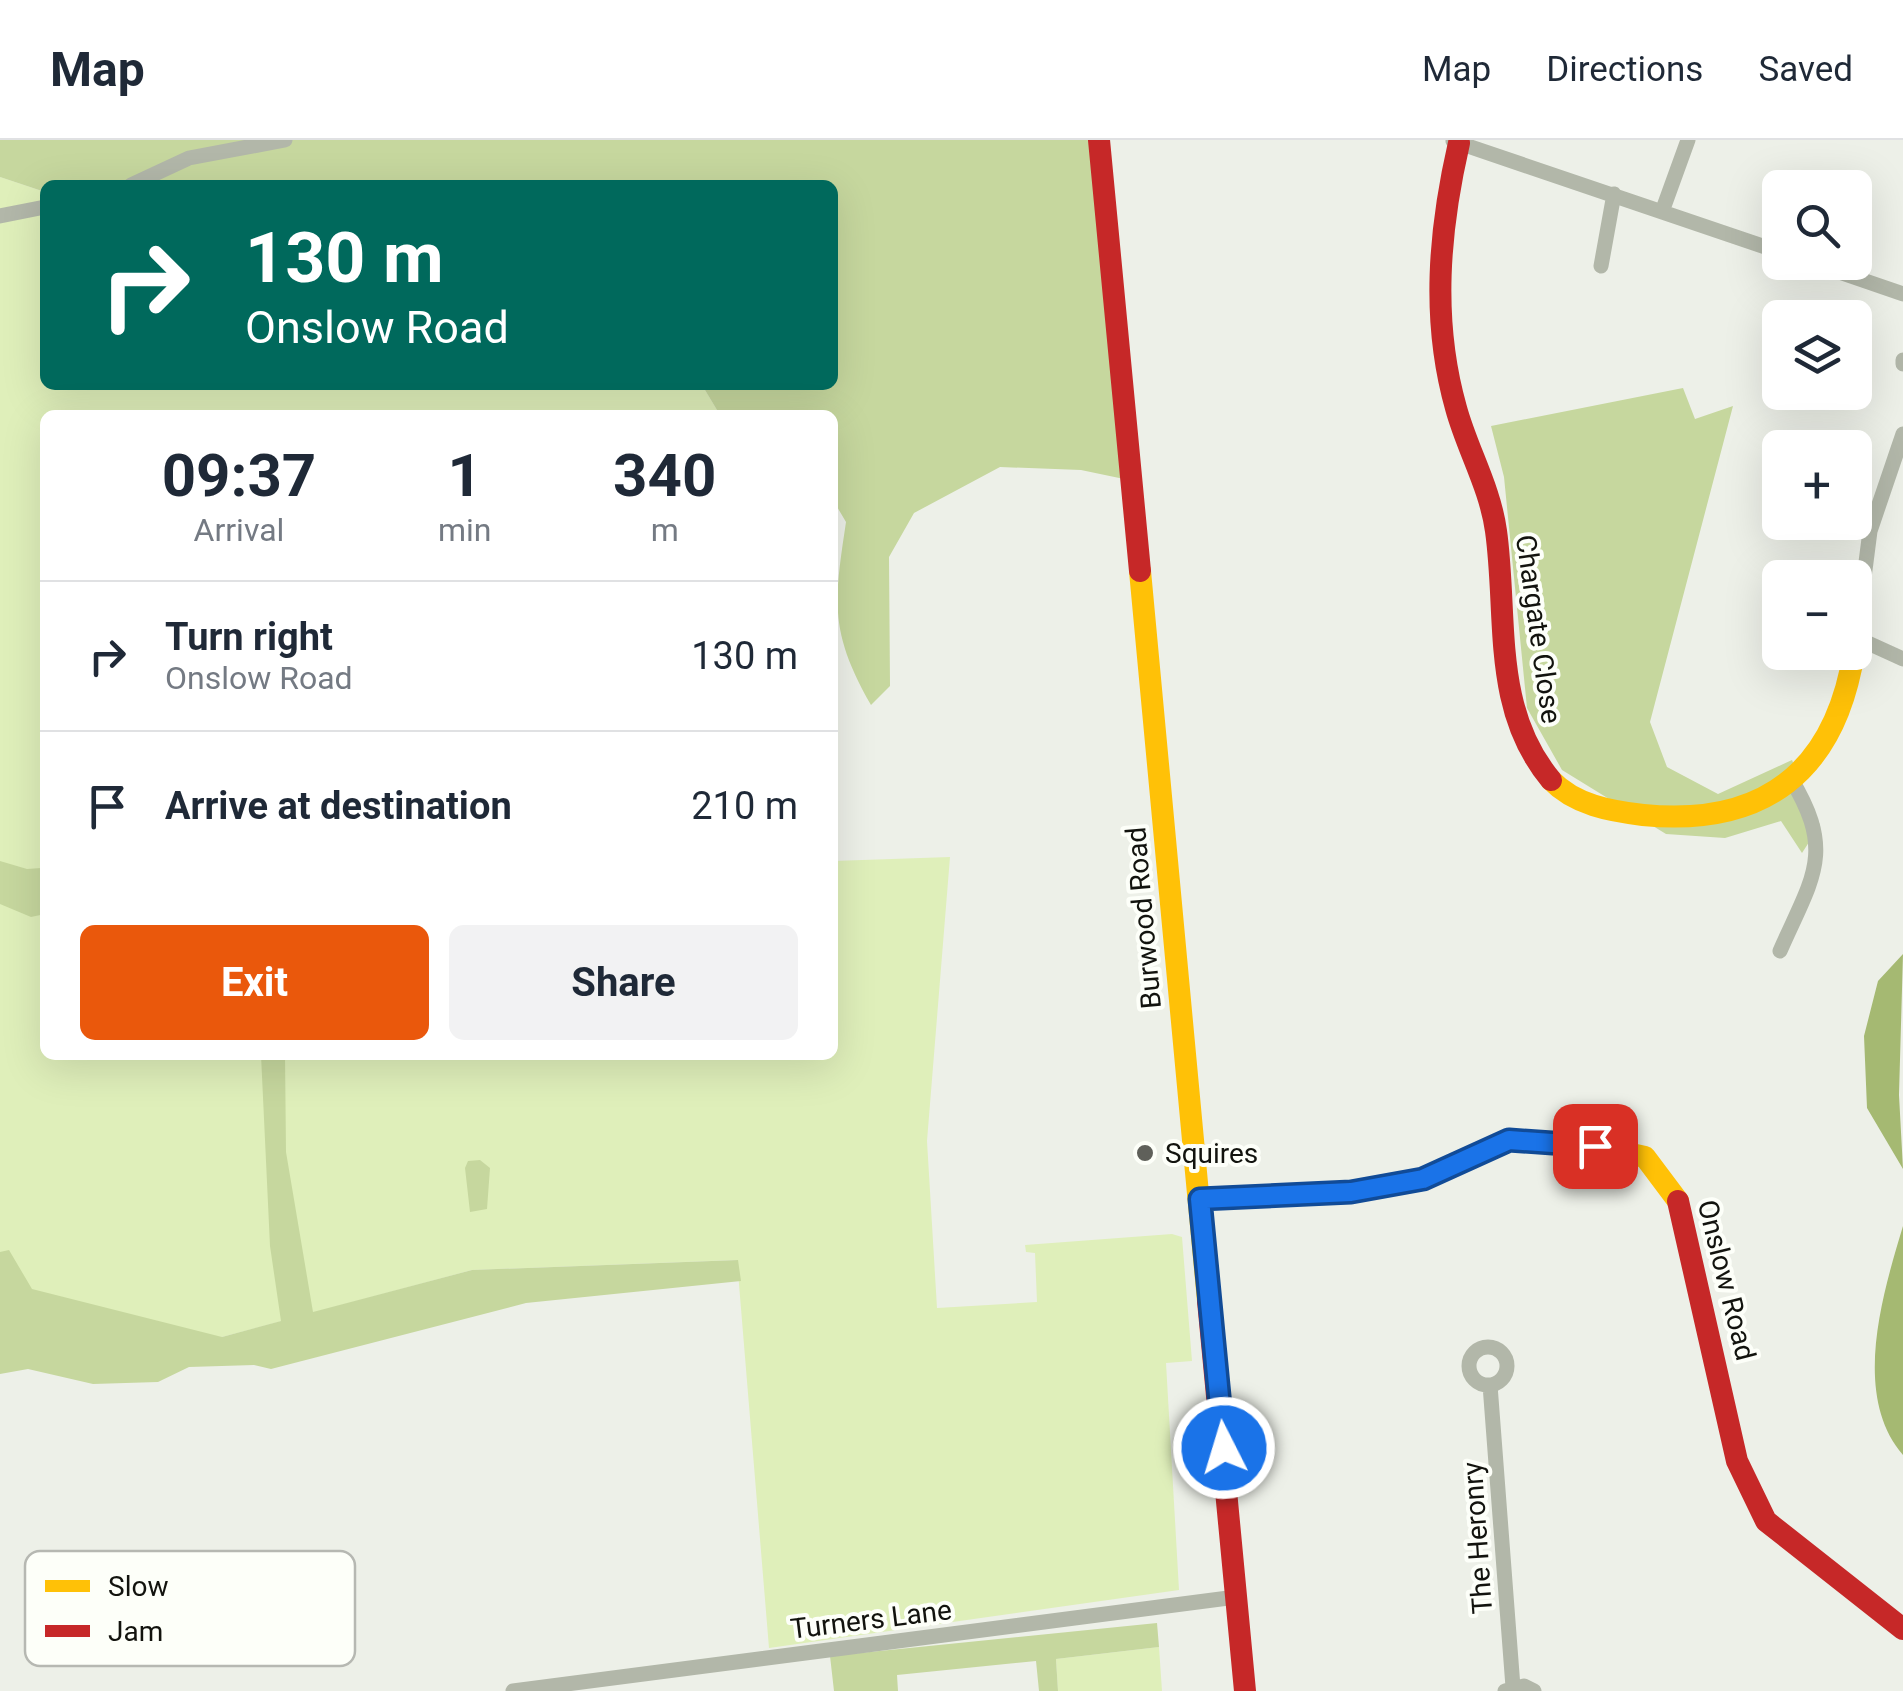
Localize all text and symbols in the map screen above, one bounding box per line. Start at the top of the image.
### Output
text: Map [50,41,145,98]
text: Map [1422,49,1491,90]
text: Directions [1546,49,1703,90]
text: Saved [1758,49,1853,90]
map controls [1762,170,1872,670]
button: search [1762,170,1872,280]
text: 130 m [245,217,444,299]
icon: right [80,220,210,350]
button: layers [1762,300,1872,410]
text: Onslow Road [245,301,509,354]
button: + [1762,430,1872,540]
text: 09:37 [162,440,316,511]
text: 1 [447,440,482,511]
text: 340 [613,440,716,511]
text: Arrival [194,511,284,549]
text: min [438,511,491,549]
text: m [651,511,679,549]
street label: Chargate Close [1509,533,1568,726]
button: − [1762,560,1872,670]
text: Turn right [165,615,333,659]
icon: right [80,629,135,684]
text: 130 m [691,634,798,678]
text: Onslow Road [165,659,353,697]
icon: arrive [80,779,135,834]
text: Arrive at destination [165,784,512,828]
text: 210 m [691,784,798,828]
street label: Burwood Road [1119,826,1168,1010]
button: Exit [80,925,429,1040]
button: Share [449,925,798,1040]
pin [1553,1104,1638,1189]
icon: arrive [1568,1119,1623,1174]
place label: Squires [1165,1137,1258,1170]
marker: Squires [1134,1142,1156,1164]
street label: Onslow Road [1691,1196,1762,1364]
position arrow [1172,1396,1276,1500]
street label: The Heronry [1456,1461,1499,1615]
legend [25,1551,355,1666]
text: Slow [108,1570,168,1603]
street label: Turners Lane [789,1593,954,1646]
text: Jam [108,1615,163,1648]

